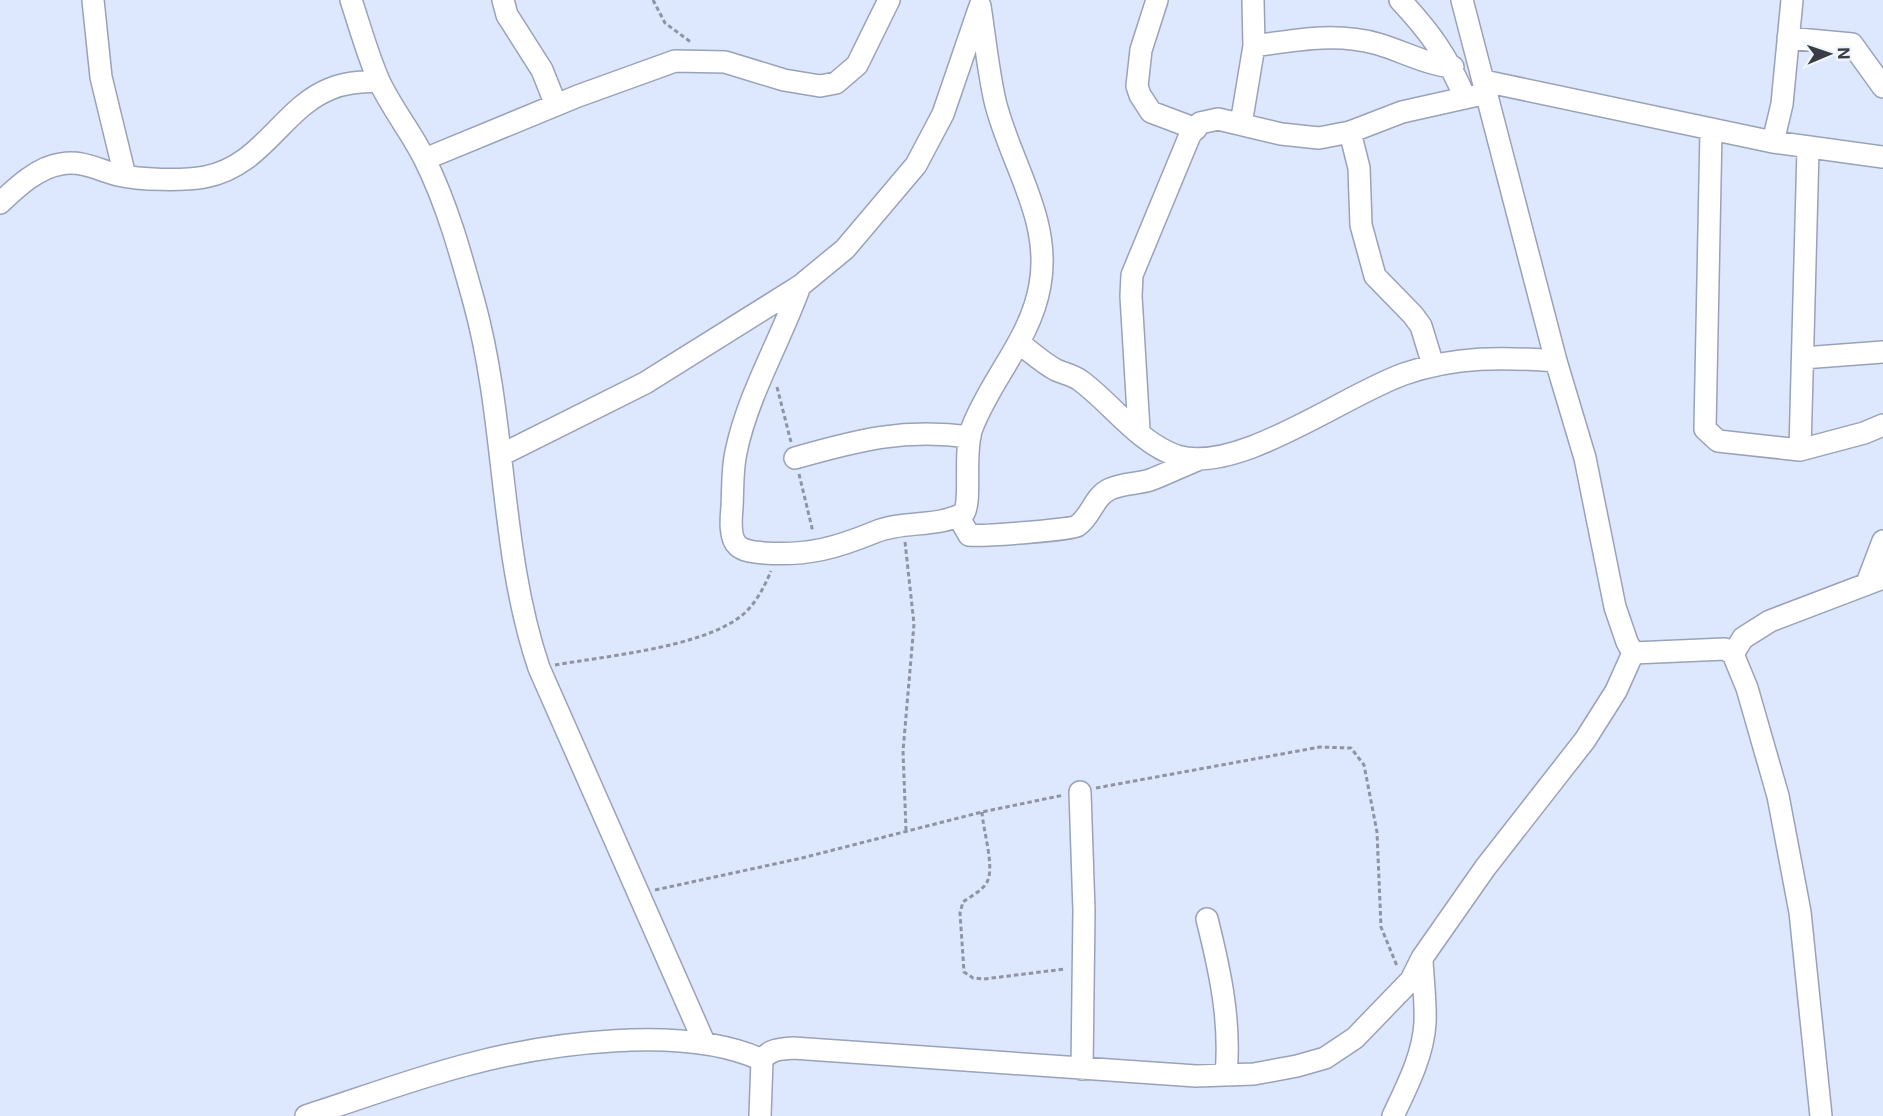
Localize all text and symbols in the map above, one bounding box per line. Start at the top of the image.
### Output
north arrow [1799,24,1859,84]
text: N [1834,47,1854,60]

